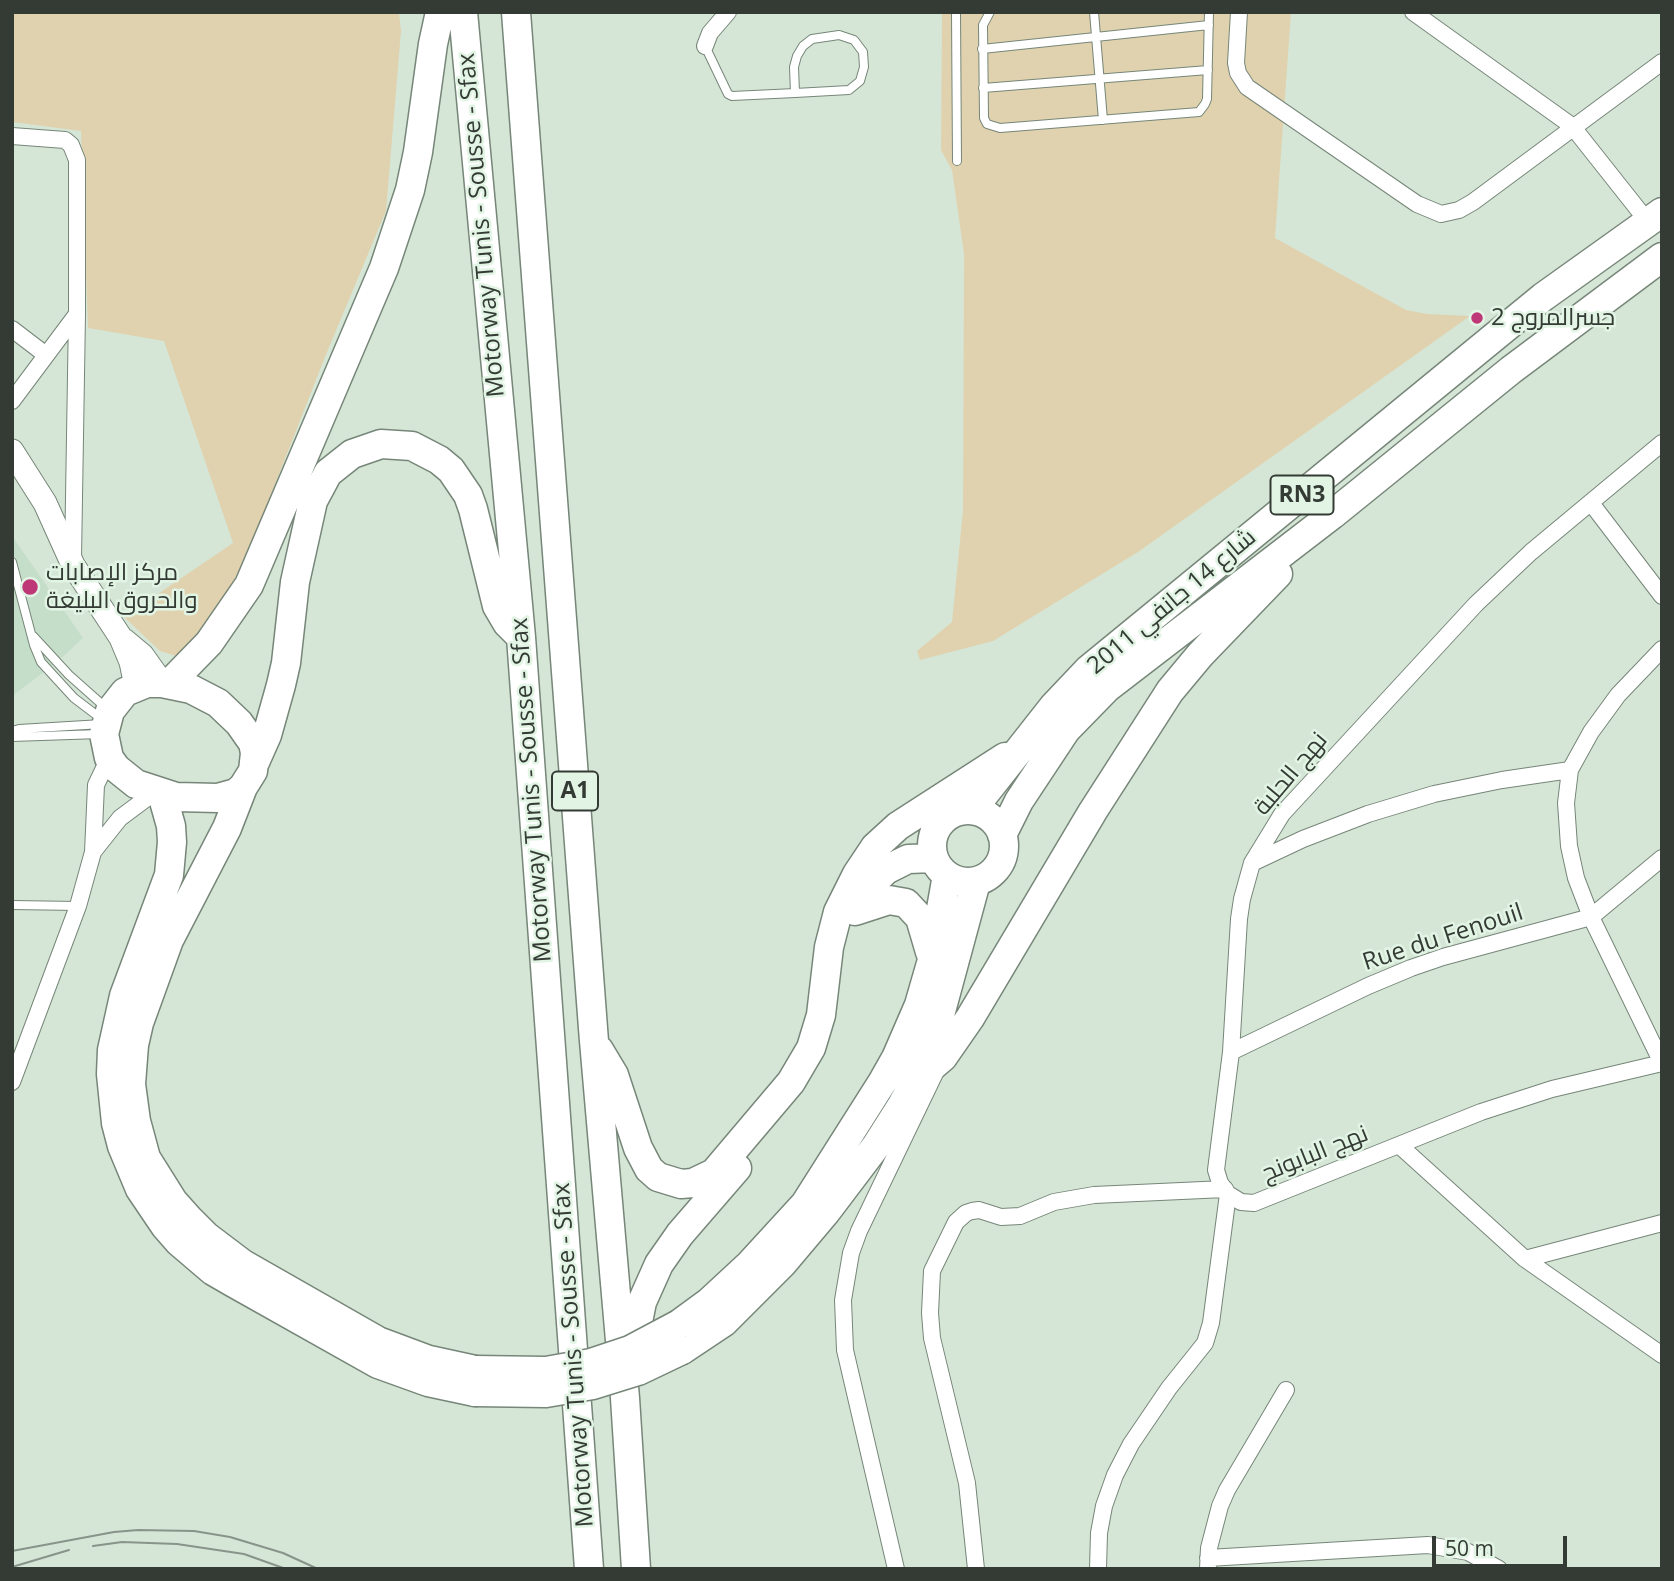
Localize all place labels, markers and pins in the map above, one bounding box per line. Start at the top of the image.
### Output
place label: جسرالمروج 2 [1491,304,1615,332]
marker: جسرالمروج 2 [1469,310,1485,326]
place label: مركز الإصابات والحروق البليغة [46,559,198,615]
marker: مركز الإصابات والحروق البليغة [20,577,40,597]

